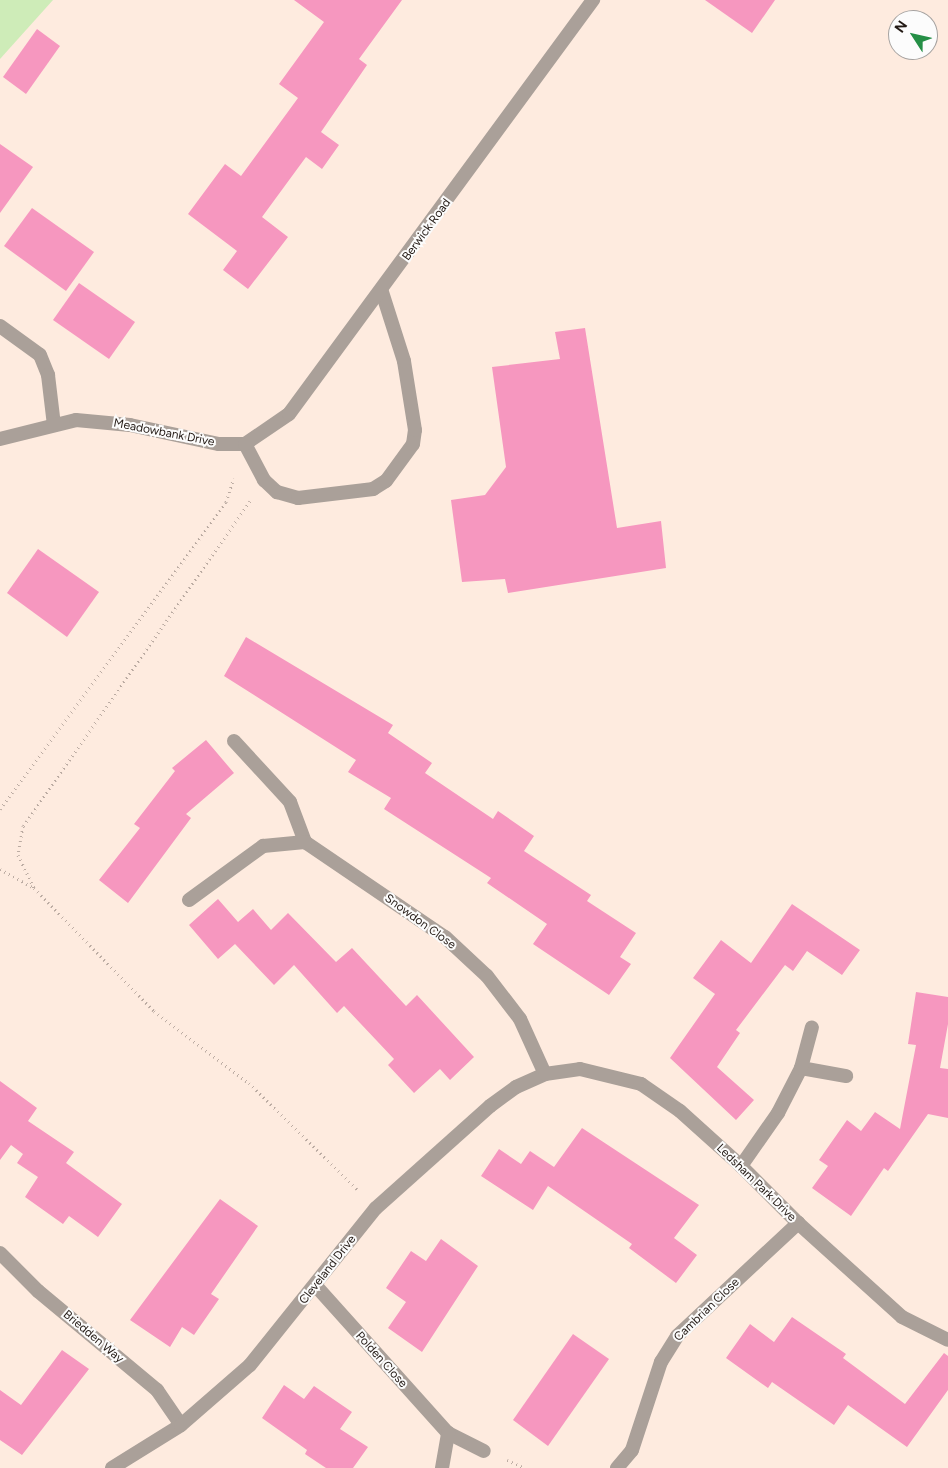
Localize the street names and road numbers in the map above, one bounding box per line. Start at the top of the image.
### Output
street label: Berwick Road [400,196,454,264]
street label: Meadowbank Drive [112,416,216,450]
street label: Snowdon Close [382,891,458,953]
street label: Ledsham Park Drive [713,1141,799,1225]
street label: Cleveland Drive [297,1233,359,1307]
street label: Cambrian Close [671,1275,743,1345]
street label: Briedden Way [60,1308,126,1366]
street label: Polden Close [352,1329,410,1391]

